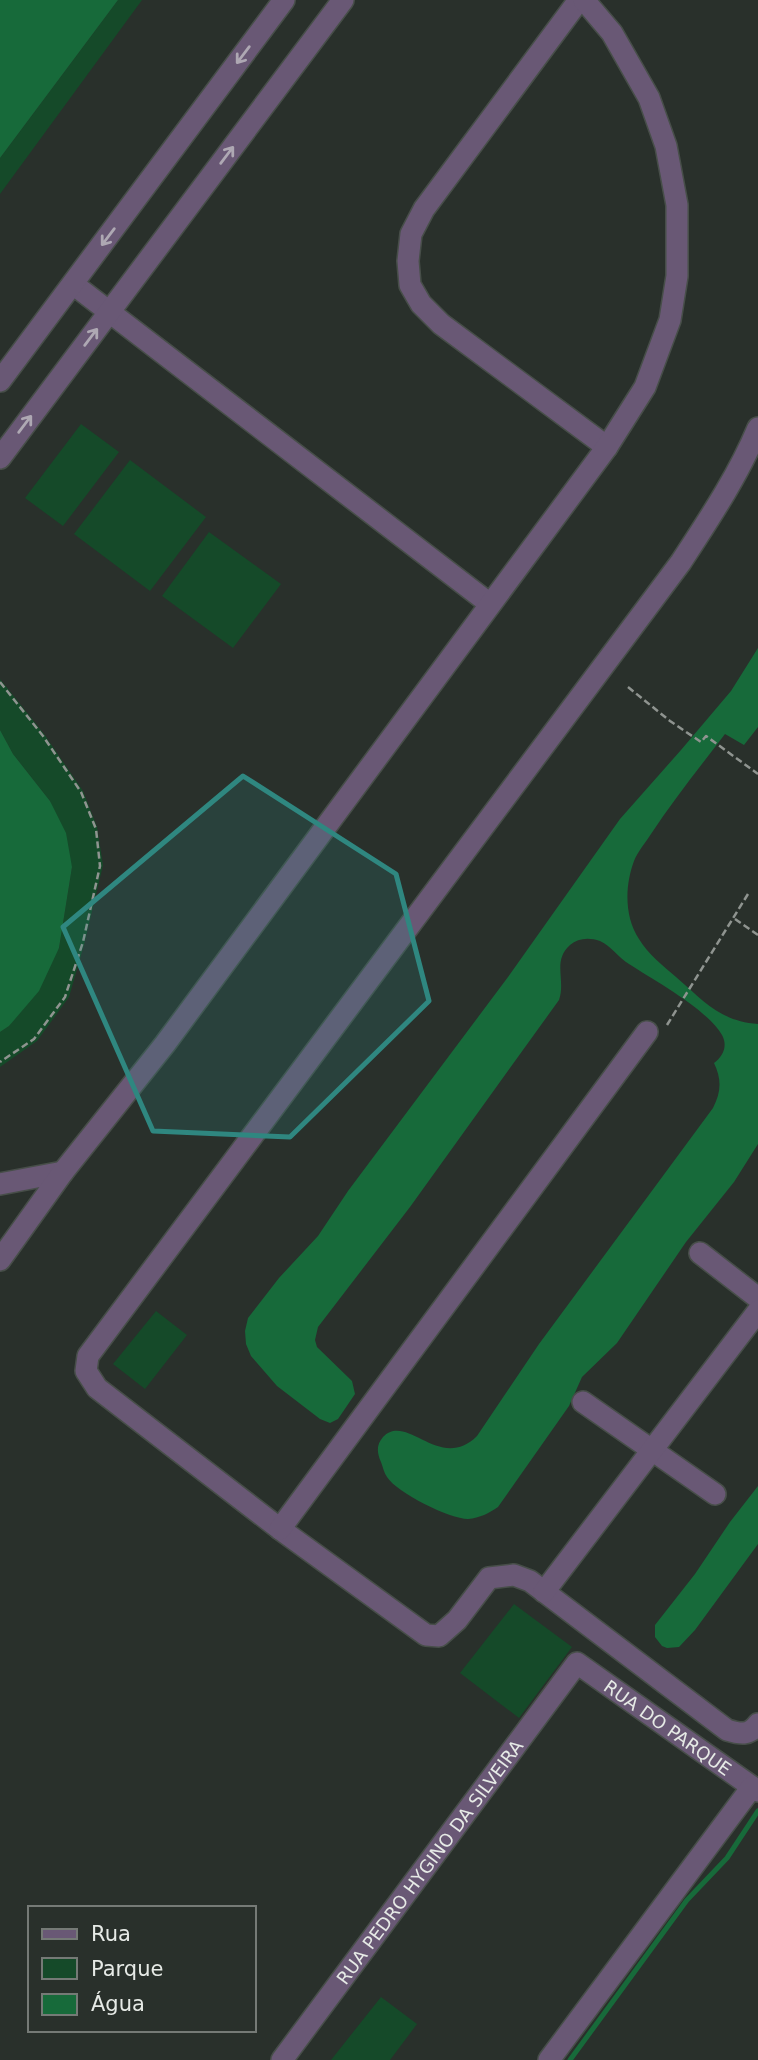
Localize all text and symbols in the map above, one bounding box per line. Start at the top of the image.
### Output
one-way arrow [236,45,251,64]
one-way arrow [220,146,235,164]
one-way arrow [100,228,115,246]
one-way arrow [84,328,99,347]
one-way arrow [17,415,32,434]
street label: RUA DO PARQUE [600,1675,736,1779]
street label: RUA PEDRO HYGINO DA SILVEIRA [332,1735,527,1988]
legend [28,1906,256,2032]
text: Rua [91,1922,131,1946]
text: Parque [91,1957,163,1981]
text: Água [91,1991,145,2016]

